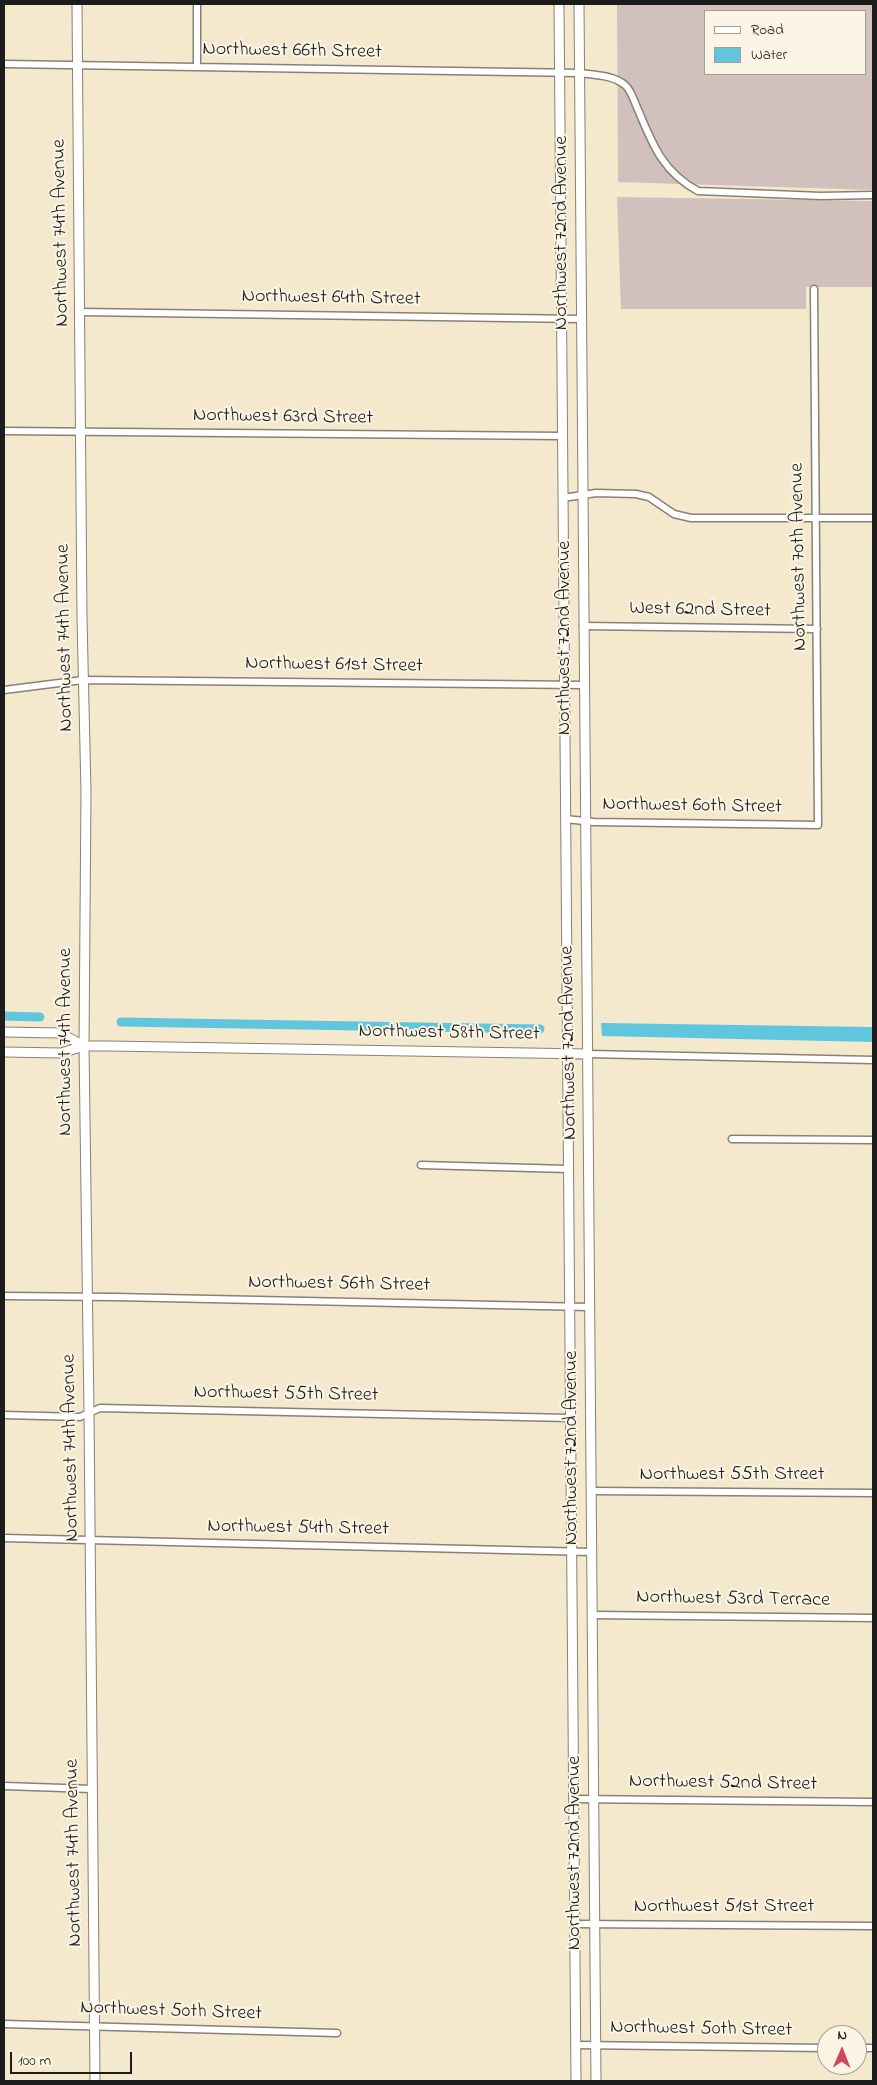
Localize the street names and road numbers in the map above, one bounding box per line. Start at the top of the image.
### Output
street label: Northwest 66th Street [202,38,382,66]
street label: Northwest 72nd Avenue [551,136,575,330]
street label: Northwest 74th Avenue [48,139,76,327]
street label: Northwest 64th Street [241,285,421,313]
street label: Northwest 63rd Street [193,404,373,432]
street label: Northwest 70th Avenue [786,463,814,651]
street label: Northwest 72nd Avenue [554,541,578,735]
street label: Northwest 74th Avenue [52,544,80,732]
street label: West 62nd Street [629,598,771,624]
street label: Northwest 61st Street [245,652,423,680]
street label: Northwest 60th Street [602,793,782,821]
street label: Northwest 72nd Avenue [556,946,584,1140]
street label: Northwest 74th Avenue [55,948,79,1136]
street label: Northwest 58th Street [358,1020,540,1048]
street label: Northwest 56th Street [248,1271,430,1299]
street label: Northwest 72nd Avenue [561,1351,585,1545]
street label: Northwest 74th Avenue [58,1354,86,1542]
street label: Northwest 55th Street [193,1381,379,1409]
street label: Northwest 55th Street [640,1464,824,1488]
street label: Northwest 54th Street [207,1515,389,1543]
street label: Northwest 53rd Terrace [636,1586,830,1614]
street label: Northwest 72nd Avenue [564,1756,588,1950]
street label: Northwest 74th Avenue [61,1759,89,1947]
street label: Northwest 52nd Street [629,1770,817,1798]
street label: Northwest 51st Street [634,1896,814,1920]
street label: Northwest 50th Street [80,1997,262,2027]
street label: Northwest 50th Street [610,2016,792,2044]

